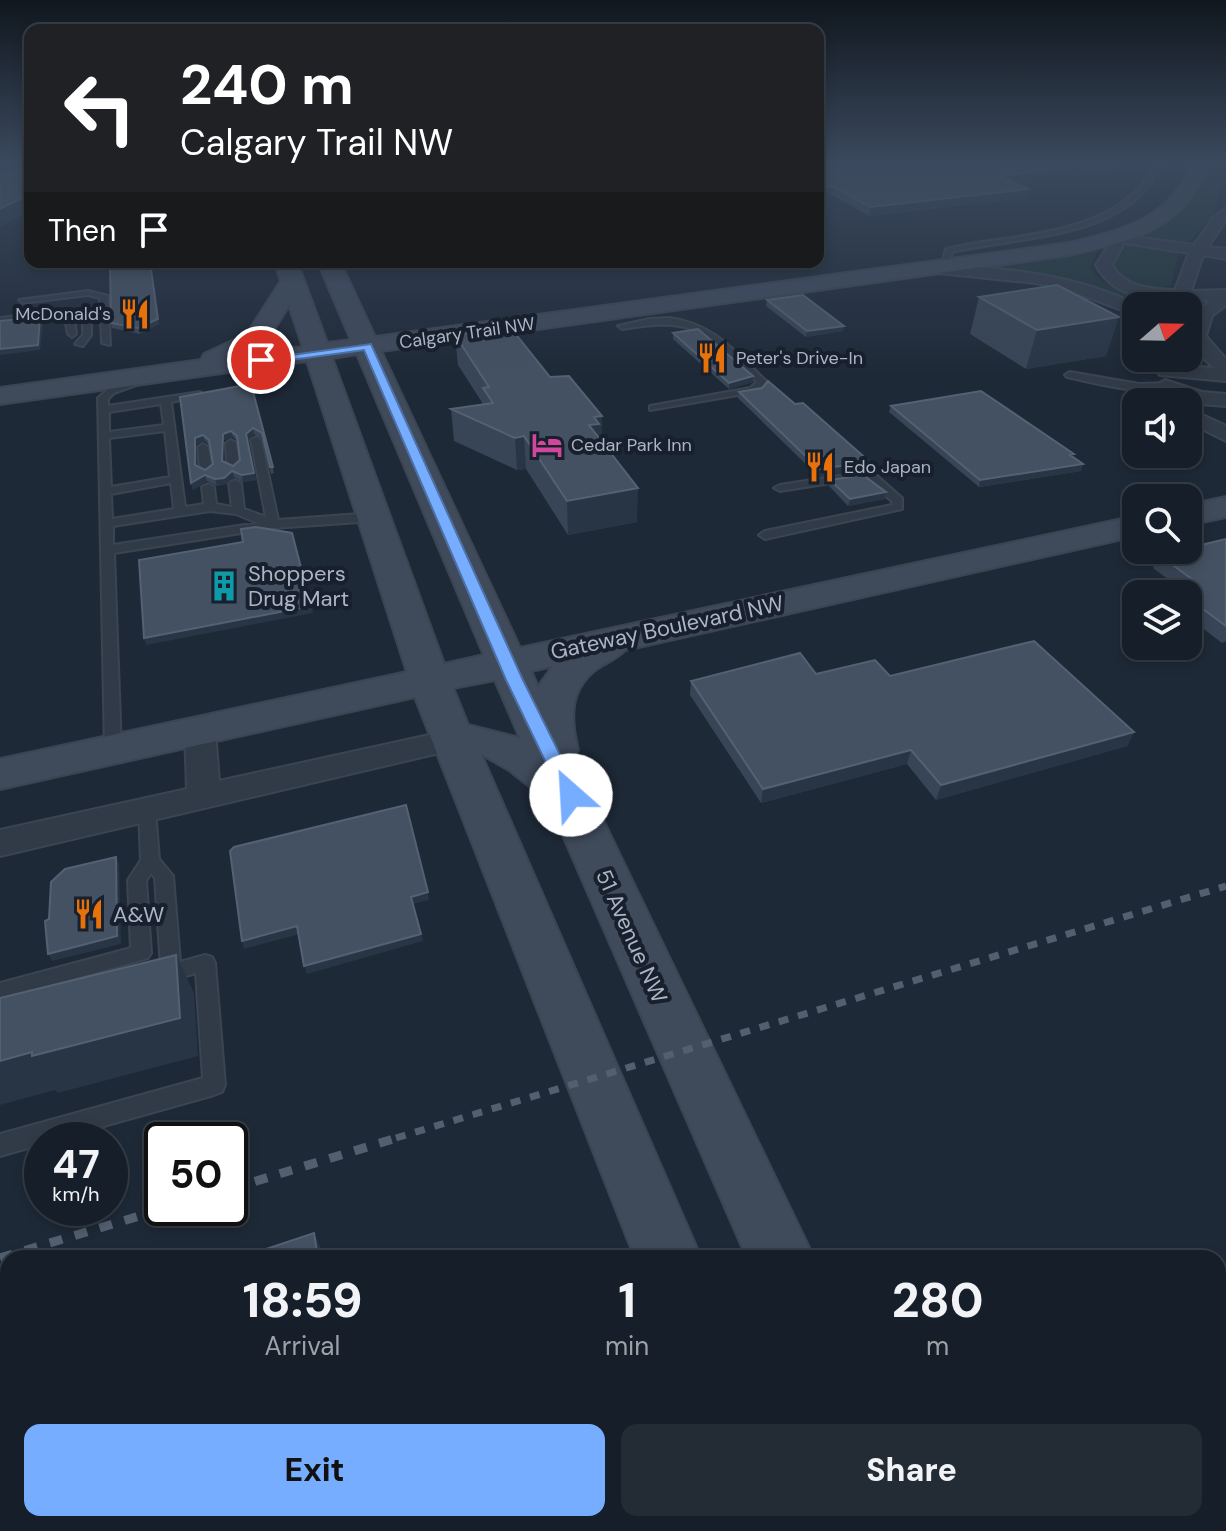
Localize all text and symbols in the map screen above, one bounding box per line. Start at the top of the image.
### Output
text: 240 m [180,48,354,121]
icon: left [48,56,152,160]
text: Calgary Trail NW [180,119,453,166]
icon: arrive [132,208,176,252]
text: Then [48,211,116,250]
north arrow [1122,292,1202,372]
map controls [1122,292,1202,660]
restaurant icon: McDonald's [118,297,152,331]
place label: McDonald's [15,302,111,326]
street label: Calgary Trail NW [398,312,536,354]
pin [227,326,295,394]
icon: arrive [239,338,283,382]
restaurant icon: Peter's Drive-In [695,341,729,375]
place label: Peter's Drive-In [736,346,863,370]
button: sound [1122,388,1202,468]
hotel icon: Cedar Park Inn [530,428,564,462]
place label: Cedar Park Inn [571,433,692,457]
restaurant icon: Edo Japan [803,450,837,484]
place label: Edo Japan [844,455,931,479]
button: search [1122,484,1202,564]
place label: Shoppers Drug Mart [248,559,349,613]
building icon: Shoppers Drug Mart [207,569,241,603]
button: layers [1122,580,1202,660]
street label: Gateway Boulevard NW [548,589,786,666]
position arrow [529,753,613,837]
street label: 51 Avenue NW [589,865,674,1008]
restaurant icon: A&W [72,897,106,931]
place label: A&W [113,900,164,929]
speed limit sign: 50 [144,1122,248,1226]
text: 47 [52,1138,100,1190]
text: km/h [52,1181,100,1207]
text: 18:59 [242,1269,362,1332]
text: 1 [618,1269,636,1332]
text: 280 [892,1269,984,1332]
text: Arrival [265,1329,340,1363]
text: min [605,1329,649,1363]
text: m [926,1329,949,1363]
button: Exit [24,1424,605,1516]
button: Share [621,1424,1202,1516]

